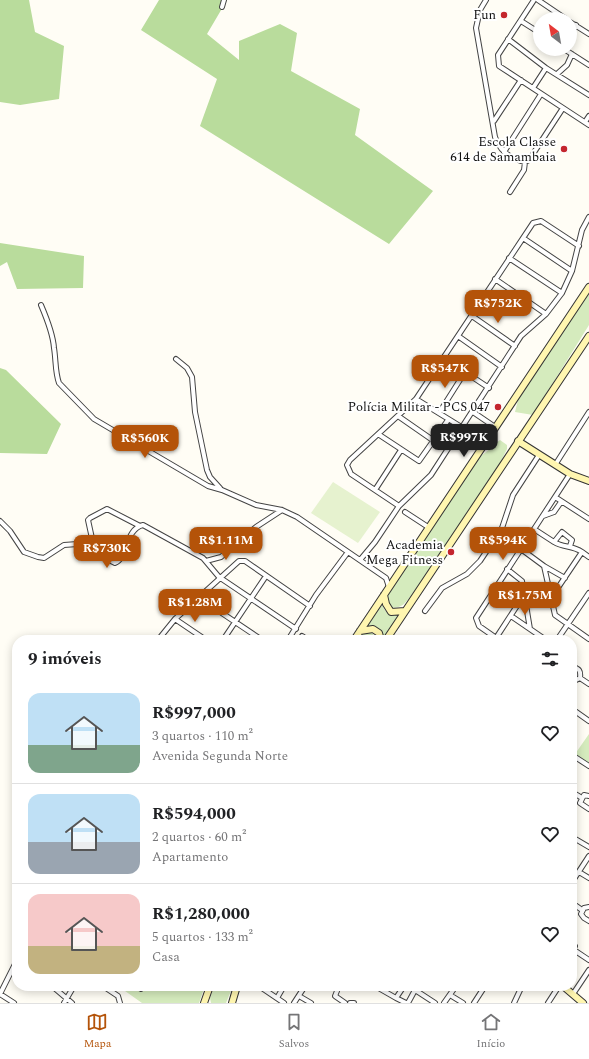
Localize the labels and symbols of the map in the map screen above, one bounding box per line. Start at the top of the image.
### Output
place label: Fun [473,5,496,25]
marker: Fun [499,10,509,20]
north arrow [533,12,577,56]
place label: Escola Classe 614 de Samambaia [450,132,557,167]
marker: Escola Classe 614 de Samambaia [559,144,569,154]
pin: R$752K [465,290,531,324]
pin: R$547K [412,355,478,389]
place label: Polícia Militar - PCS 047 [348,397,490,417]
marker: Polícia Militar - PCS 047 [493,402,503,412]
pin: R$997K [431,424,497,458]
pin: R$560K [112,425,178,459]
pin: R$1.11M [189,527,263,561]
pin: R$594K [470,527,536,561]
pin: R$730K [74,535,140,569]
place label: Academia Mega Fitness [366,535,444,570]
marker: Academia Mega Fitness [446,547,456,557]
pin: R$1.75M [488,582,562,616]
pin: R$1.28M [158,589,232,623]

